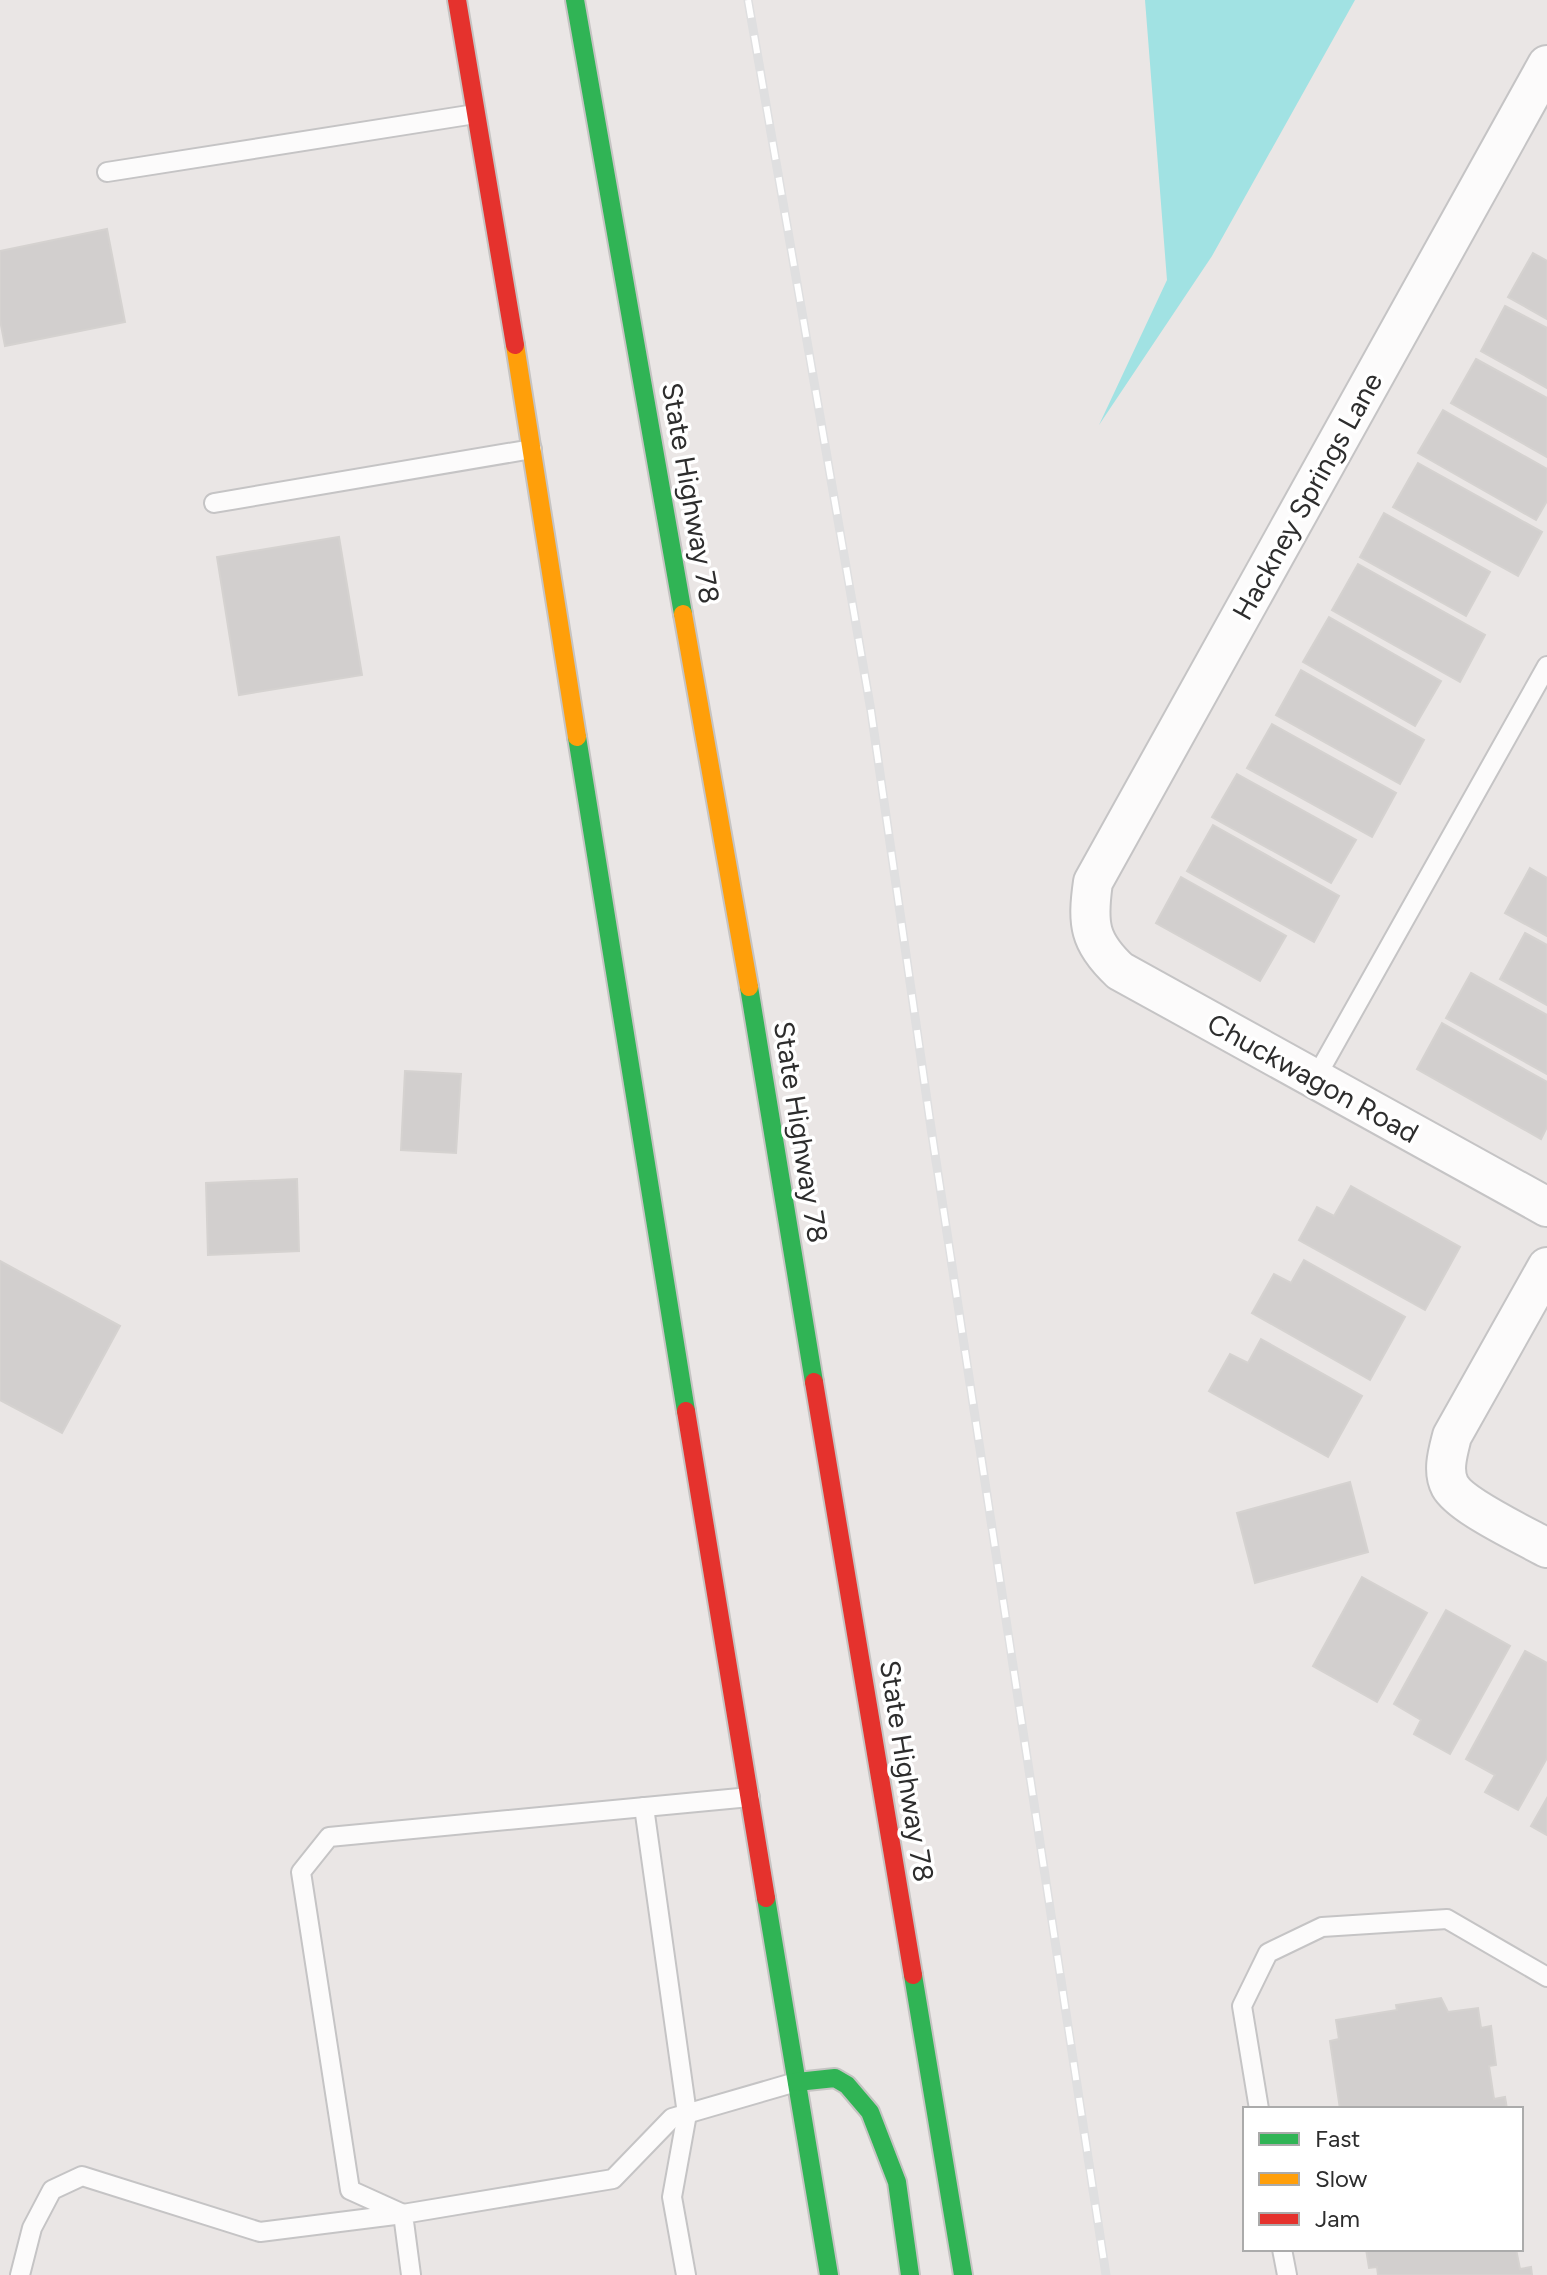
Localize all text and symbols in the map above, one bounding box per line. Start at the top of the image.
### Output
street label: Hackney Springs Lane [1225,366,1389,626]
street label: State Highway 78 [655,380,727,606]
street label: Chuckwagon Road [1202,1006,1424,1150]
street label: State Highway 78 [767,1019,835,1245]
street label: State Highway 78 [873,1658,941,1884]
legend [1243,2107,1523,2251]
text: Fast [1315,2124,1360,2153]
text: Slow [1315,2164,1368,2193]
text: Jam [1315,2204,1360,2233]

